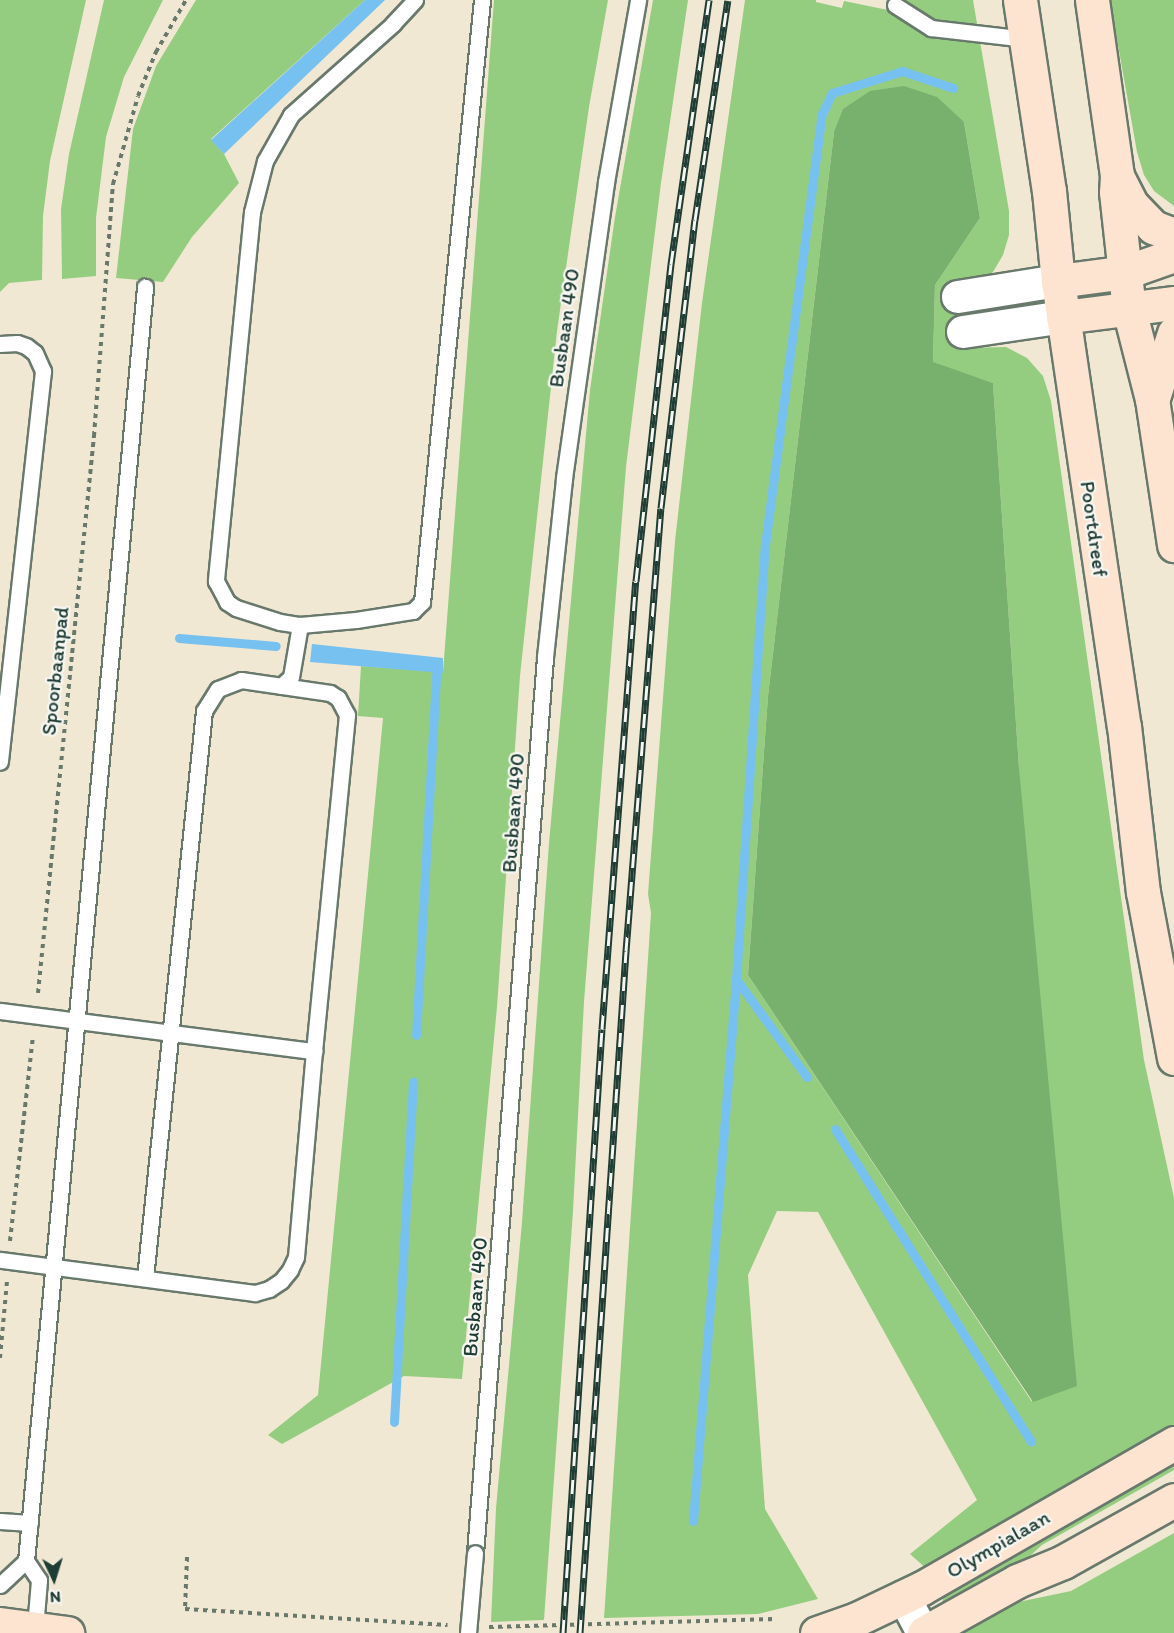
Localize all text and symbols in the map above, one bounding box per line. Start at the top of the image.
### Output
street label: Busbaan 490 [543,267,585,389]
street label: Poortdreef [1075,479,1113,579]
street label: Spoorbaanpad [36,606,74,736]
street label: Busbaan 490 [496,752,530,874]
street label: Busbaan 490 [457,1236,493,1358]
street label: Olympialaan [942,1504,1054,1584]
north arrow [24,1549,84,1609]
text: N [49,1588,61,1607]

